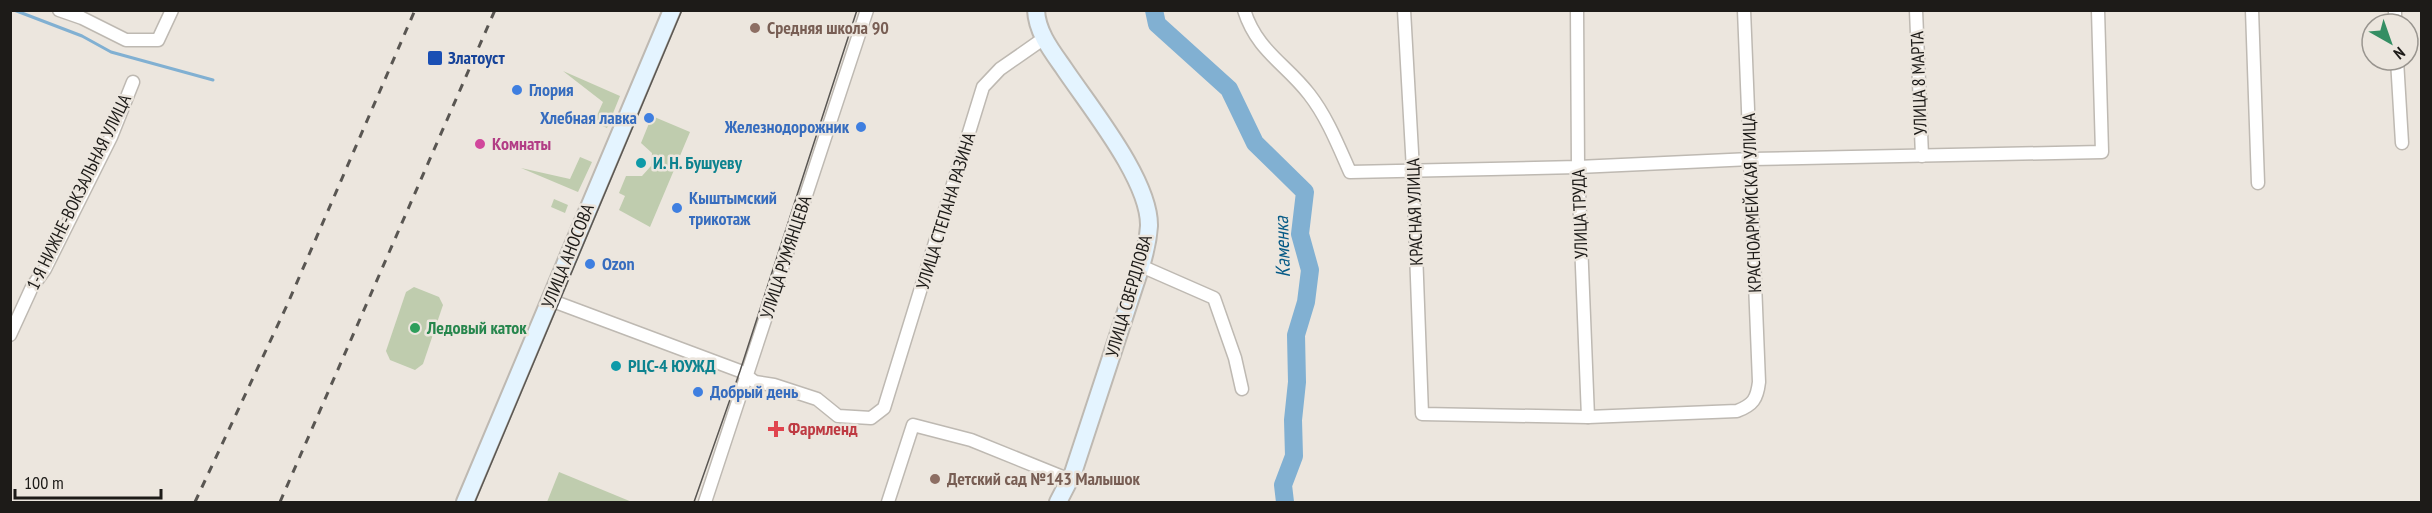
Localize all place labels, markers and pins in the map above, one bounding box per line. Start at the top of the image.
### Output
place label: Средняя школа 90 [767,16,889,39]
marker: Средняя школа 90 [748,21,762,35]
place label: Златоуст [448,46,505,69]
marker: Златоуст [426,49,444,67]
place label: Глория [529,78,574,101]
marker: Глория [510,83,524,97]
place label: Хлебная лавка [540,106,637,129]
marker: Хлебная лавка [642,111,656,125]
place label: Железнодорожник [724,115,850,138]
marker: Железнодорожник [854,120,868,134]
place label: Комнаты [492,132,551,155]
marker: Комнаты [473,137,487,151]
place label: И. Н. Бушуеву [653,151,743,174]
marker: И. Н. Бушуеву [634,156,648,170]
place label: Кыштымский трикотаж [689,186,777,230]
marker: Кыштымский трикотаж [670,201,684,215]
place label: Ozon [602,252,635,275]
marker: Ozon [583,257,597,271]
place label: Ледовый каток [426,316,527,339]
marker: Ледовый каток [408,321,422,335]
place label: РЦС-4 ЮУЖД [628,354,716,377]
marker: РЦС-4 ЮУЖД [609,359,623,373]
place label: Добрый день [710,380,799,403]
marker: Добрый день [691,385,705,399]
place label: Фармленд [788,417,858,440]
marker: Фармленд [769,422,783,436]
place label: Детский сад №143 Малышок [947,467,1141,490]
marker: Детский сад №143 Малышок [928,472,942,486]

